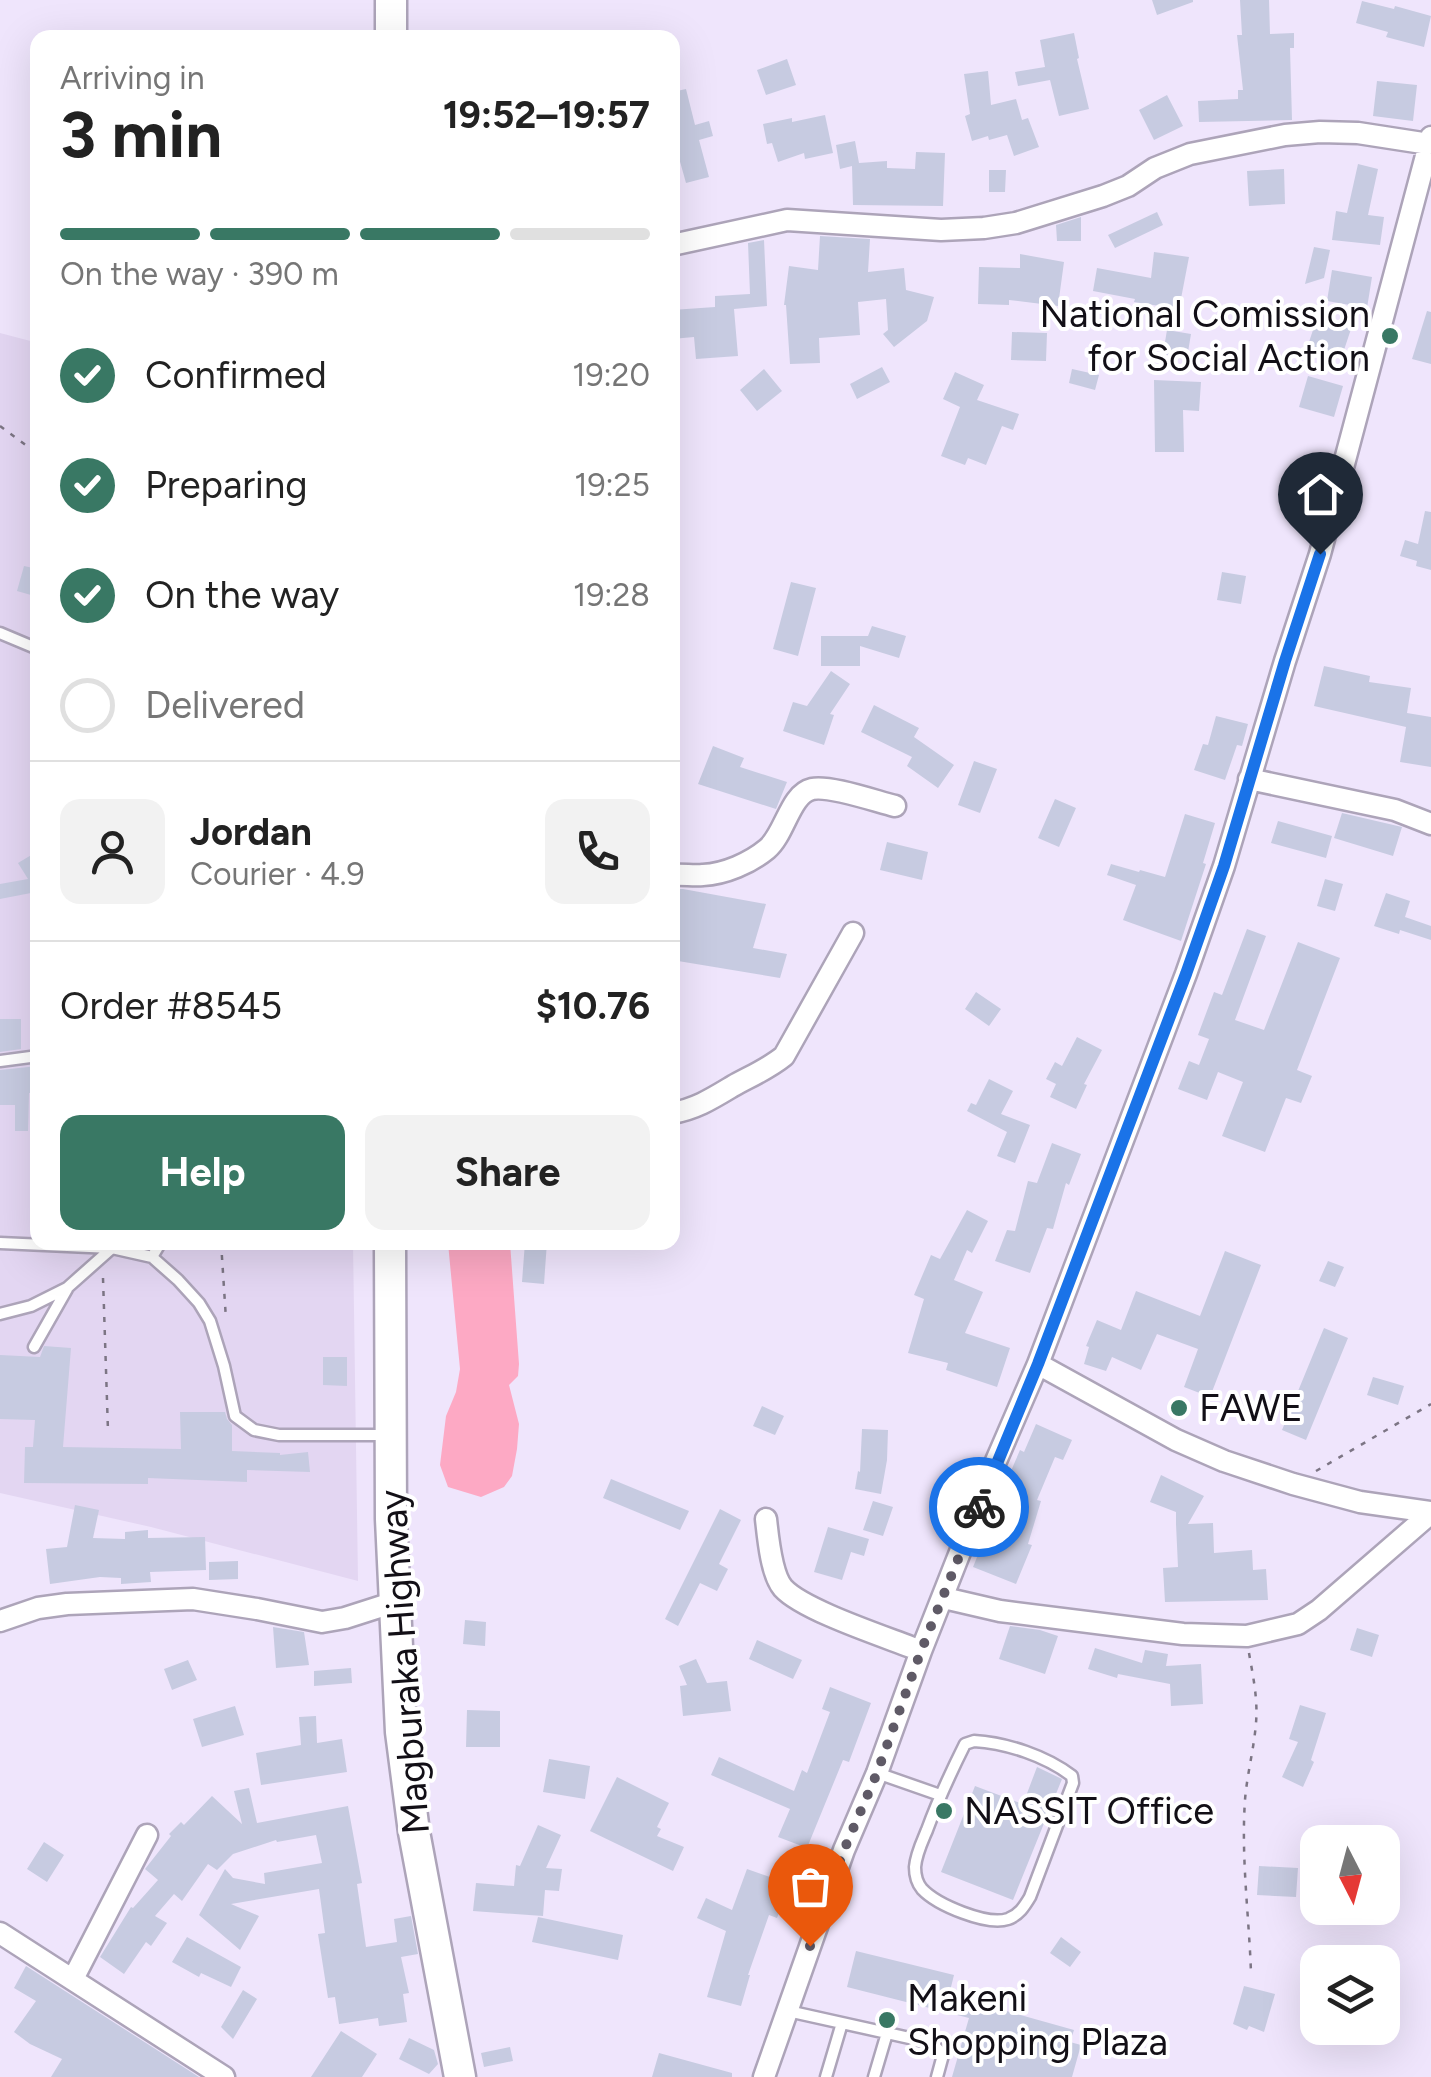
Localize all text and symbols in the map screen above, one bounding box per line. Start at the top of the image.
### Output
text: Arriving in [60,59,205,97]
text: 19:52–19:57 [443,92,650,138]
text: 3 min [60,95,222,173]
text: On the way · 390 m [60,255,339,293]
place label: National Comission for Social Action [1040,291,1370,381]
marker: National Comission for Social Action [1379,325,1401,347]
icon: check [60,348,115,403]
text: Confirmed [145,352,327,398]
text: 19:20 [572,356,650,394]
pin [1278,452,1363,555]
icon: check [60,458,115,513]
text: Preparing [145,462,307,508]
text: 19:25 [574,466,650,504]
icon: home [1293,467,1348,522]
icon: check [60,568,115,623]
text: On the way [145,572,339,618]
text: 19:28 [573,576,650,614]
text: Delivered [145,682,305,728]
button: person [60,799,165,904]
button: phone [545,799,650,904]
text: Jordan [190,809,312,855]
text: Courier · 4.9 [190,855,365,893]
text: Order #8545 [60,983,282,1029]
text: $10.76 [536,983,650,1029]
button: Help [60,1115,345,1230]
button: Share [365,1115,650,1230]
place label: FAWE [1199,1385,1303,1431]
marker: FAWE [1168,1397,1190,1419]
courier [929,1457,1029,1557]
icon: bike [952,1480,1007,1535]
street label: Magburaka Highway [369,1488,439,1836]
place label: NASSIT Office [964,1788,1214,1834]
marker: NASSIT Office [933,1800,955,1822]
north arrow [1300,1825,1400,1925]
map controls [1300,1825,1400,2045]
pin [768,1844,853,1947]
icon: bag [783,1859,838,1914]
button: layers [1300,1945,1400,2045]
place label: Makeni Shopping Plaza [907,1975,1168,2065]
marker: Makeni Shopping Plaza [876,2009,898,2031]

